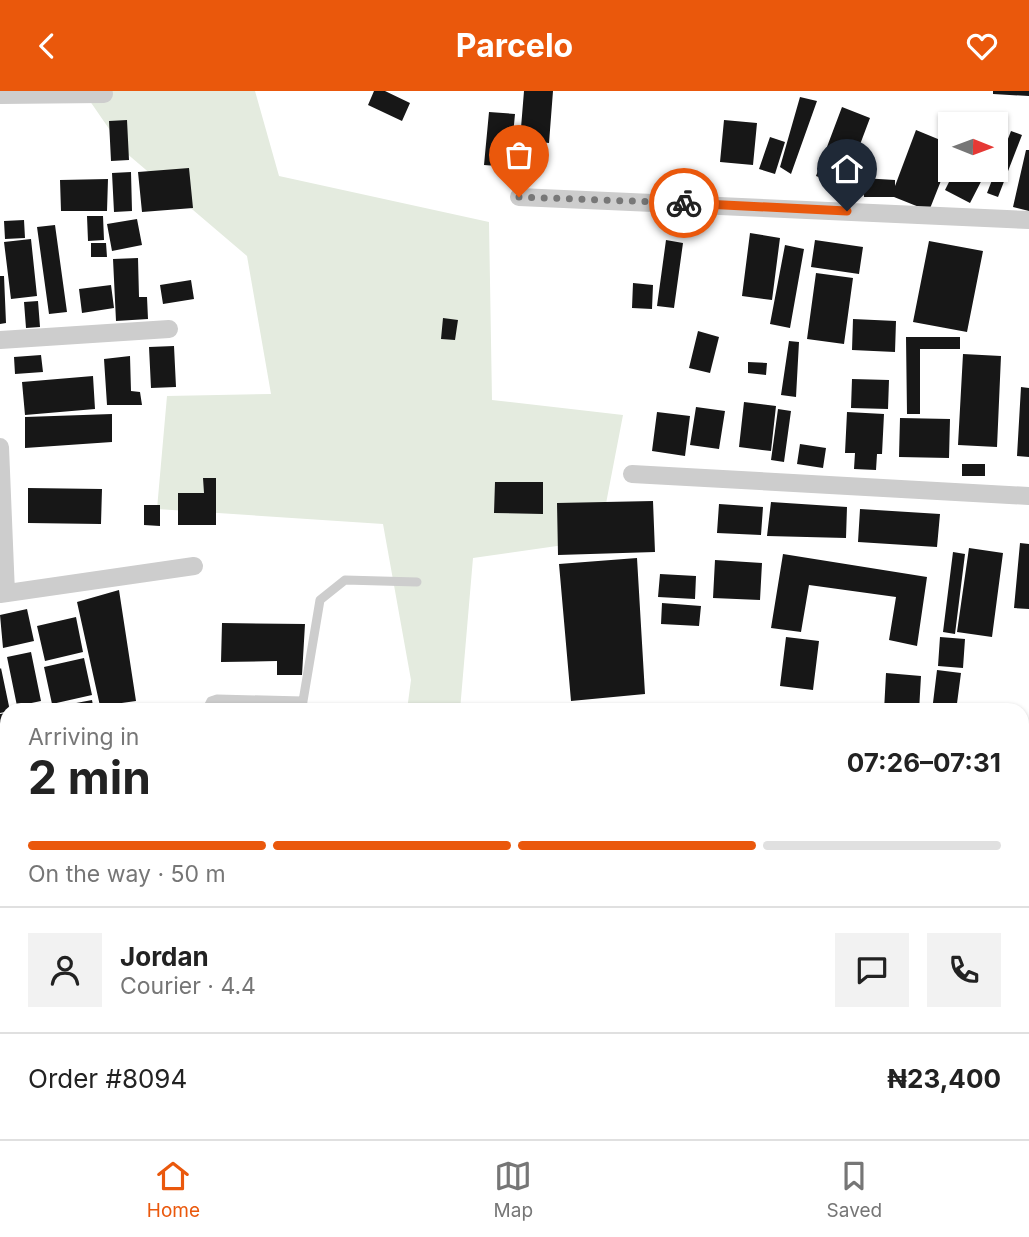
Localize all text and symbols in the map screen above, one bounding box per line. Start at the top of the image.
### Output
text: Parcelo [456,26,573,65]
icon: back [28,27,66,65]
icon: heart [963,27,1001,65]
north arrow [938,112,1008,182]
map controls [938,112,1008,182]
pin [489,125,549,197]
icon: bag [500,136,538,174]
pin [817,139,877,211]
icon: home [828,150,866,188]
courier [649,168,719,238]
icon: bike [665,184,703,222]
text: Arriving in [28,723,139,751]
text: 07:26–07:31 [847,747,1001,778]
text: 2 min [28,749,151,805]
text: On the way · 50 m [28,860,226,888]
button: person [28,933,102,1007]
button: chat [835,933,909,1007]
button: phone [927,933,1001,1007]
text: Jordan [120,941,209,972]
text: Courier · 4.4 [120,972,256,1000]
text: Order #8094 [28,1063,187,1094]
text: ₦23,400 [887,1063,1001,1094]
tab: Home [147,1157,200,1222]
tab: Map [494,1157,533,1222]
tab: Saved [827,1157,882,1222]

